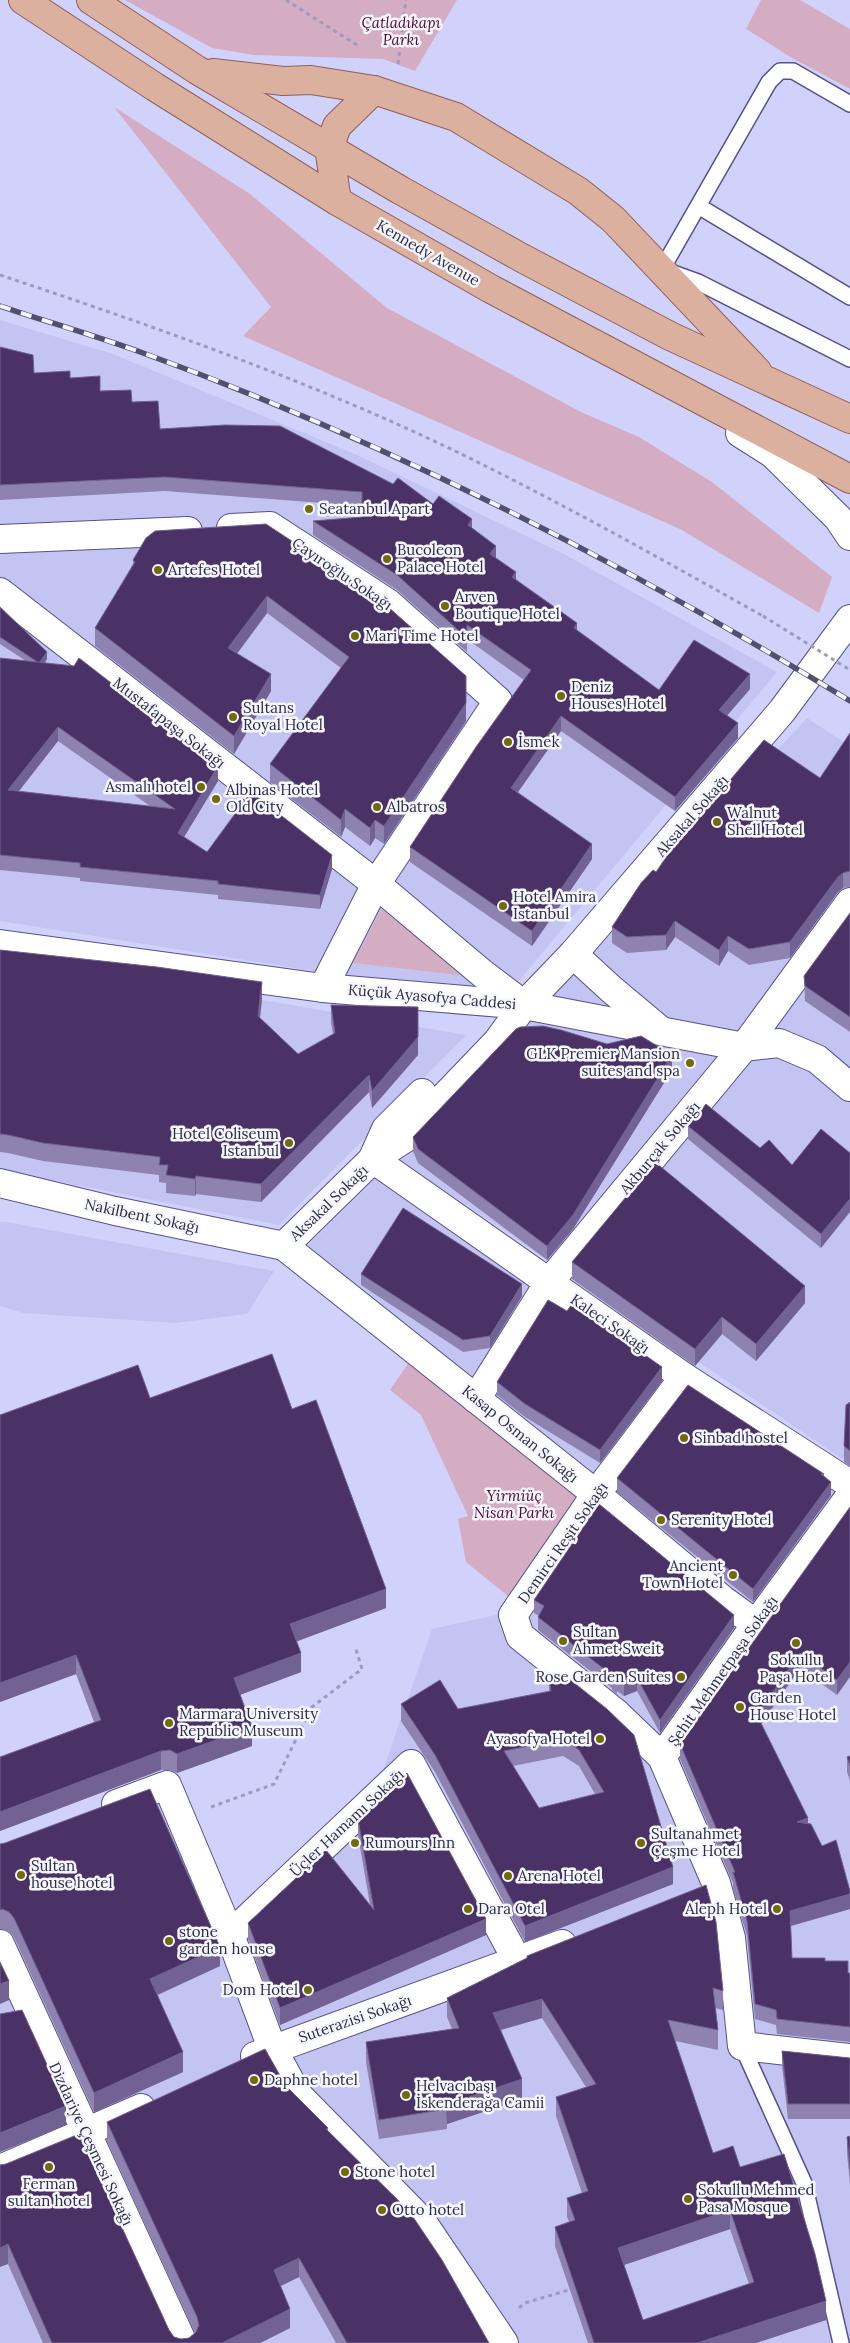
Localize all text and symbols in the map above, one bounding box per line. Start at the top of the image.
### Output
park label: Çatladıkapı Parkı [361,13,441,49]
street label: Kennedy Avenue [373,215,483,290]
place label: Seatanbul Apart [319,499,430,518]
marker: Seatanbul Apart [303,503,315,515]
street label: Çayıroğlu Sokağı [288,533,396,614]
place label: Bucoleon Palace Hotel [397,540,484,576]
marker: Bucoleon Palace Hotel [381,553,393,565]
place label: Artefes Hotel [167,560,260,579]
marker: Artefes Hotel [152,564,164,576]
place label: Arven Boutique Hotel [454,587,560,623]
marker: Arven Boutique Hotel [439,600,451,612]
place label: Mari Time Hotel [365,626,479,645]
marker: Mari Time Hotel [349,630,361,642]
street label: Mustafapaşa Sokağı [109,673,229,772]
place label: Deniz Houses Hotel [571,677,664,713]
marker: Deniz Houses Hotel [555,690,567,702]
place label: Sultans Royal Hotel [243,698,323,734]
marker: Sultans Royal Hotel [227,711,239,723]
place label: İsmek [518,732,559,751]
marker: İsmek [502,736,514,748]
street label: Aksakal Sokağı [650,771,732,861]
place label: Asmalı hotel [104,777,191,796]
place label: Albinas Hotel Old City [225,780,318,816]
marker: Asmalı hotel [195,781,207,793]
marker: Albinas Hotel Old City [210,793,222,805]
place label: Albatros [386,797,445,816]
marker: Albatros [371,801,383,813]
place label: Walnut Shell Hotel [727,803,803,839]
marker: Walnut Shell Hotel [711,816,723,828]
place label: Hotel Amira Istanbul [513,887,597,923]
marker: Hotel Amira Istanbul [497,900,509,912]
street label: Küçük Ayasofya Caddesi [347,980,517,1013]
place label: GLK Premier Mansion suites and spa [526,1044,680,1080]
marker: GLK Premier Mansion suites and spa [684,1057,696,1069]
street label: Akburçak Sokağı [615,1097,704,1199]
place label: Hotel Coliseum Istanbul [172,1124,279,1160]
marker: Hotel Coliseum Istanbul [283,1137,295,1149]
street label: Aksakal Sokağı [285,1160,372,1246]
street label: Nakilbent Sokağı [83,1194,201,1237]
street label: Kaleci Sokağı [567,1289,654,1358]
street label: Kasap Osman Sokağı [458,1381,582,1486]
place label: Sinbad hostel [694,1428,788,1447]
marker: Sinbad hostel [678,1432,690,1444]
street label: Demirci Reşit Sokağı [514,1478,612,1607]
park label: Yirmiüç Nisan Parkı [474,1486,554,1522]
place label: Serenity Hotel [671,1510,772,1529]
marker: Serenity Hotel [655,1514,667,1526]
place label: Ancient Town Hotel [642,1556,723,1592]
marker: Ancient Town Hotel [727,1569,739,1581]
street label: Şehit Mehmetpaşa Sokağı [663,1592,782,1750]
place label: Sultan Ahmet Sweit [572,1622,661,1658]
marker: Sultan Ahmet Sweit [557,1635,569,1647]
marker: Sokullu Paşa Hotel [790,1637,802,1649]
place label: Sokullu Paşa Hotel [759,1650,833,1686]
place label: Rose Garden Suites [535,1667,671,1686]
marker: Rose Garden Suites [675,1671,687,1683]
place label: Garden House Hotel [750,1688,836,1724]
marker: Garden House Hotel [734,1701,746,1713]
place label: Marmara University Republic Museum [179,1704,318,1740]
marker: Marmara University Republic Museum [163,1717,175,1729]
place label: Ayasofya Hotel [486,1729,590,1748]
marker: Ayasofya Hotel [594,1733,606,1745]
street label: Üçler Hamamı Sokağı [285,1765,408,1881]
place label: Sultanahmet Çeşme Hotel [651,1824,740,1860]
place label: Rumours Inn [365,1833,455,1852]
marker: Rumours Inn [349,1837,361,1849]
marker: Sultanahmet Çeşme Hotel [635,1837,647,1849]
place label: Sultan house hotel [31,1856,113,1892]
place label: Arena Hotel [517,1866,601,1885]
marker: Sultan house hotel [15,1869,27,1881]
marker: Arena Hotel [502,1870,514,1882]
place label: Dara Otel [478,1899,545,1918]
place label: Aleph Hotel [684,1899,767,1918]
marker: Dara Otel [462,1903,474,1915]
marker: Aleph Hotel [771,1903,783,1915]
place label: stone garden house [179,1922,273,1958]
marker: stone garden house [163,1935,175,1947]
place label: Dom Hotel [223,1980,298,1999]
marker: Dom Hotel [302,1984,314,1996]
street label: Suterazisi Sokağı [296,1990,414,2047]
street label: Dizdariye Çeşmesi Sokağı [45,2059,138,2229]
place label: Daphne hotel [264,2070,358,2089]
marker: Daphne hotel [248,2074,260,2086]
place label: Helvacıbaşı İskenderağa Camii [416,2076,544,2112]
marker: Helvacıbaşı İskenderağa Camii [400,2089,412,2101]
marker: Ferman sultan hotel [43,2161,55,2173]
place label: Stone hotel [355,2162,435,2181]
marker: Stone hotel [339,2166,351,2178]
place label: Ferman sultan hotel [8,2174,90,2210]
place label: Sokullu Mehmed Pasa Mosque [698,2180,815,2216]
marker: Sokullu Mehmed Pasa Mosque [682,2193,694,2205]
place label: Otto hotel [392,2200,464,2219]
marker: Otto hotel [376,2204,388,2216]

